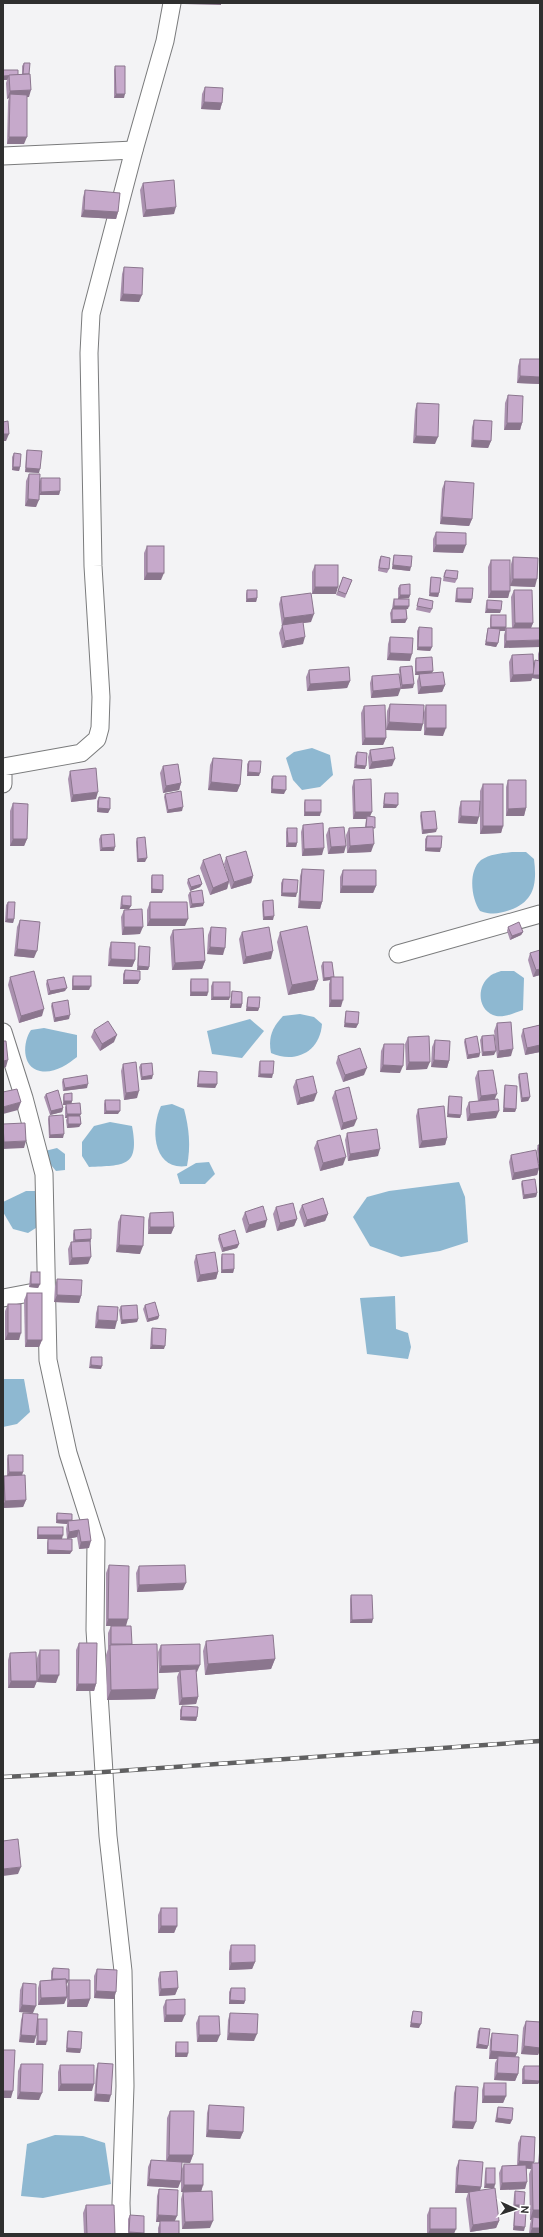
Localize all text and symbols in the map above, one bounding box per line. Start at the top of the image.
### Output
north arrow [495,2189,535,2229]
text: N [519,2205,531,2214]

